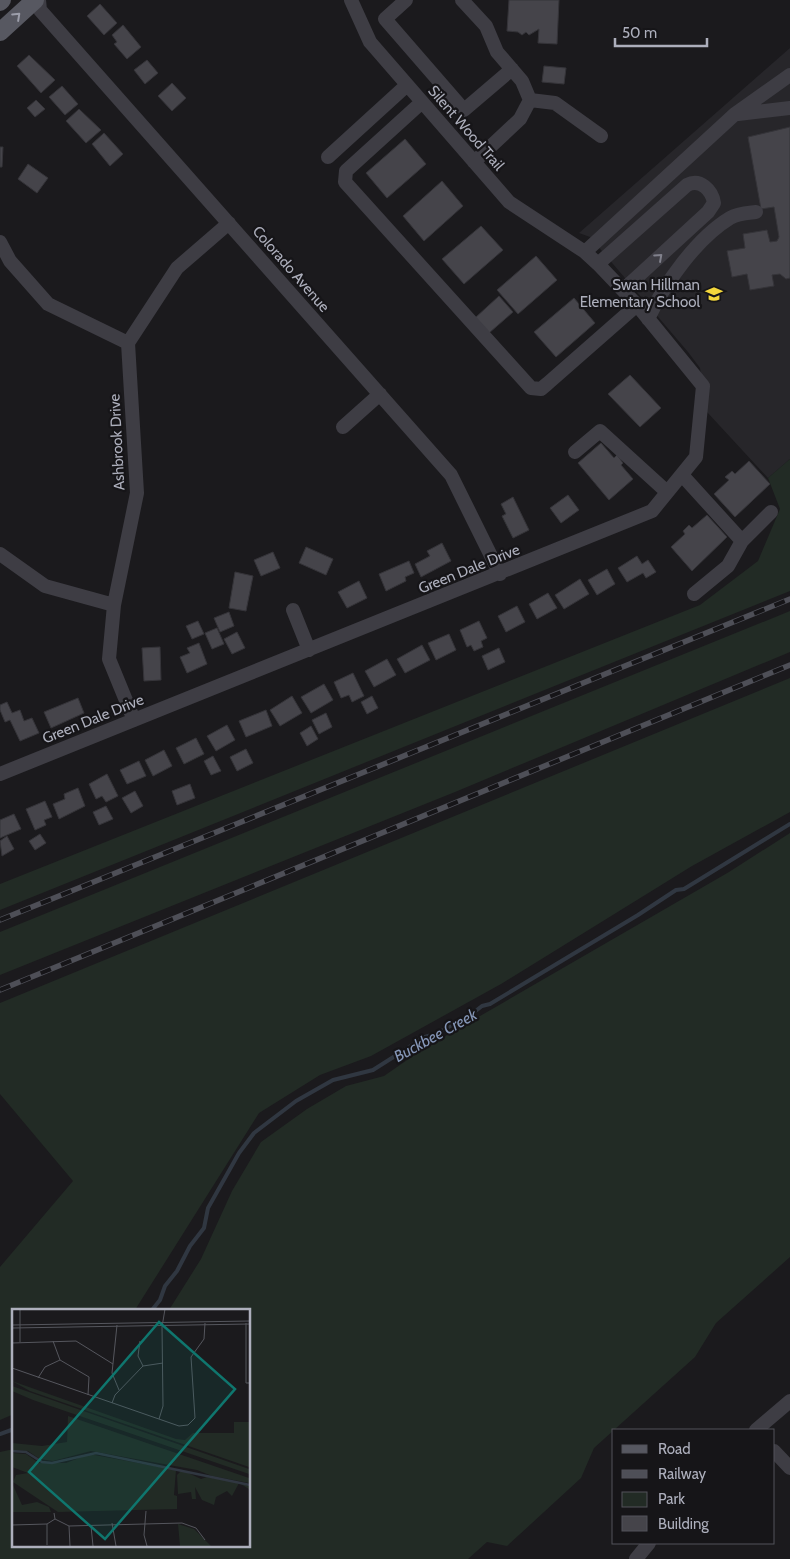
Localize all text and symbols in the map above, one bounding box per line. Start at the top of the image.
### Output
one-way arrow [12,13,21,22]
scale bar [615,15,708,47]
text: 50 m [622,24,657,42]
street label: Silent Wood Trail [424,82,508,175]
street label: Colorado Avenue [249,222,334,316]
one-way arrow [653,254,662,263]
place label: Swan Hillman Elementary School [580,276,700,311]
school or university icon: Swan Hillman Elementary School [704,284,724,304]
street label: Ashbrook Drive [105,393,129,491]
street label: Green Dale Drive [416,540,523,598]
street label: Green Dale Drive [40,690,147,748]
water label: Buckbee Creek [390,1004,481,1066]
inset map [12,1309,250,1546]
legend [612,1429,775,1544]
text: Road [658,1440,691,1458]
text: Railway [658,1465,707,1483]
text: Park [658,1490,685,1508]
text: Building [658,1515,709,1533]

